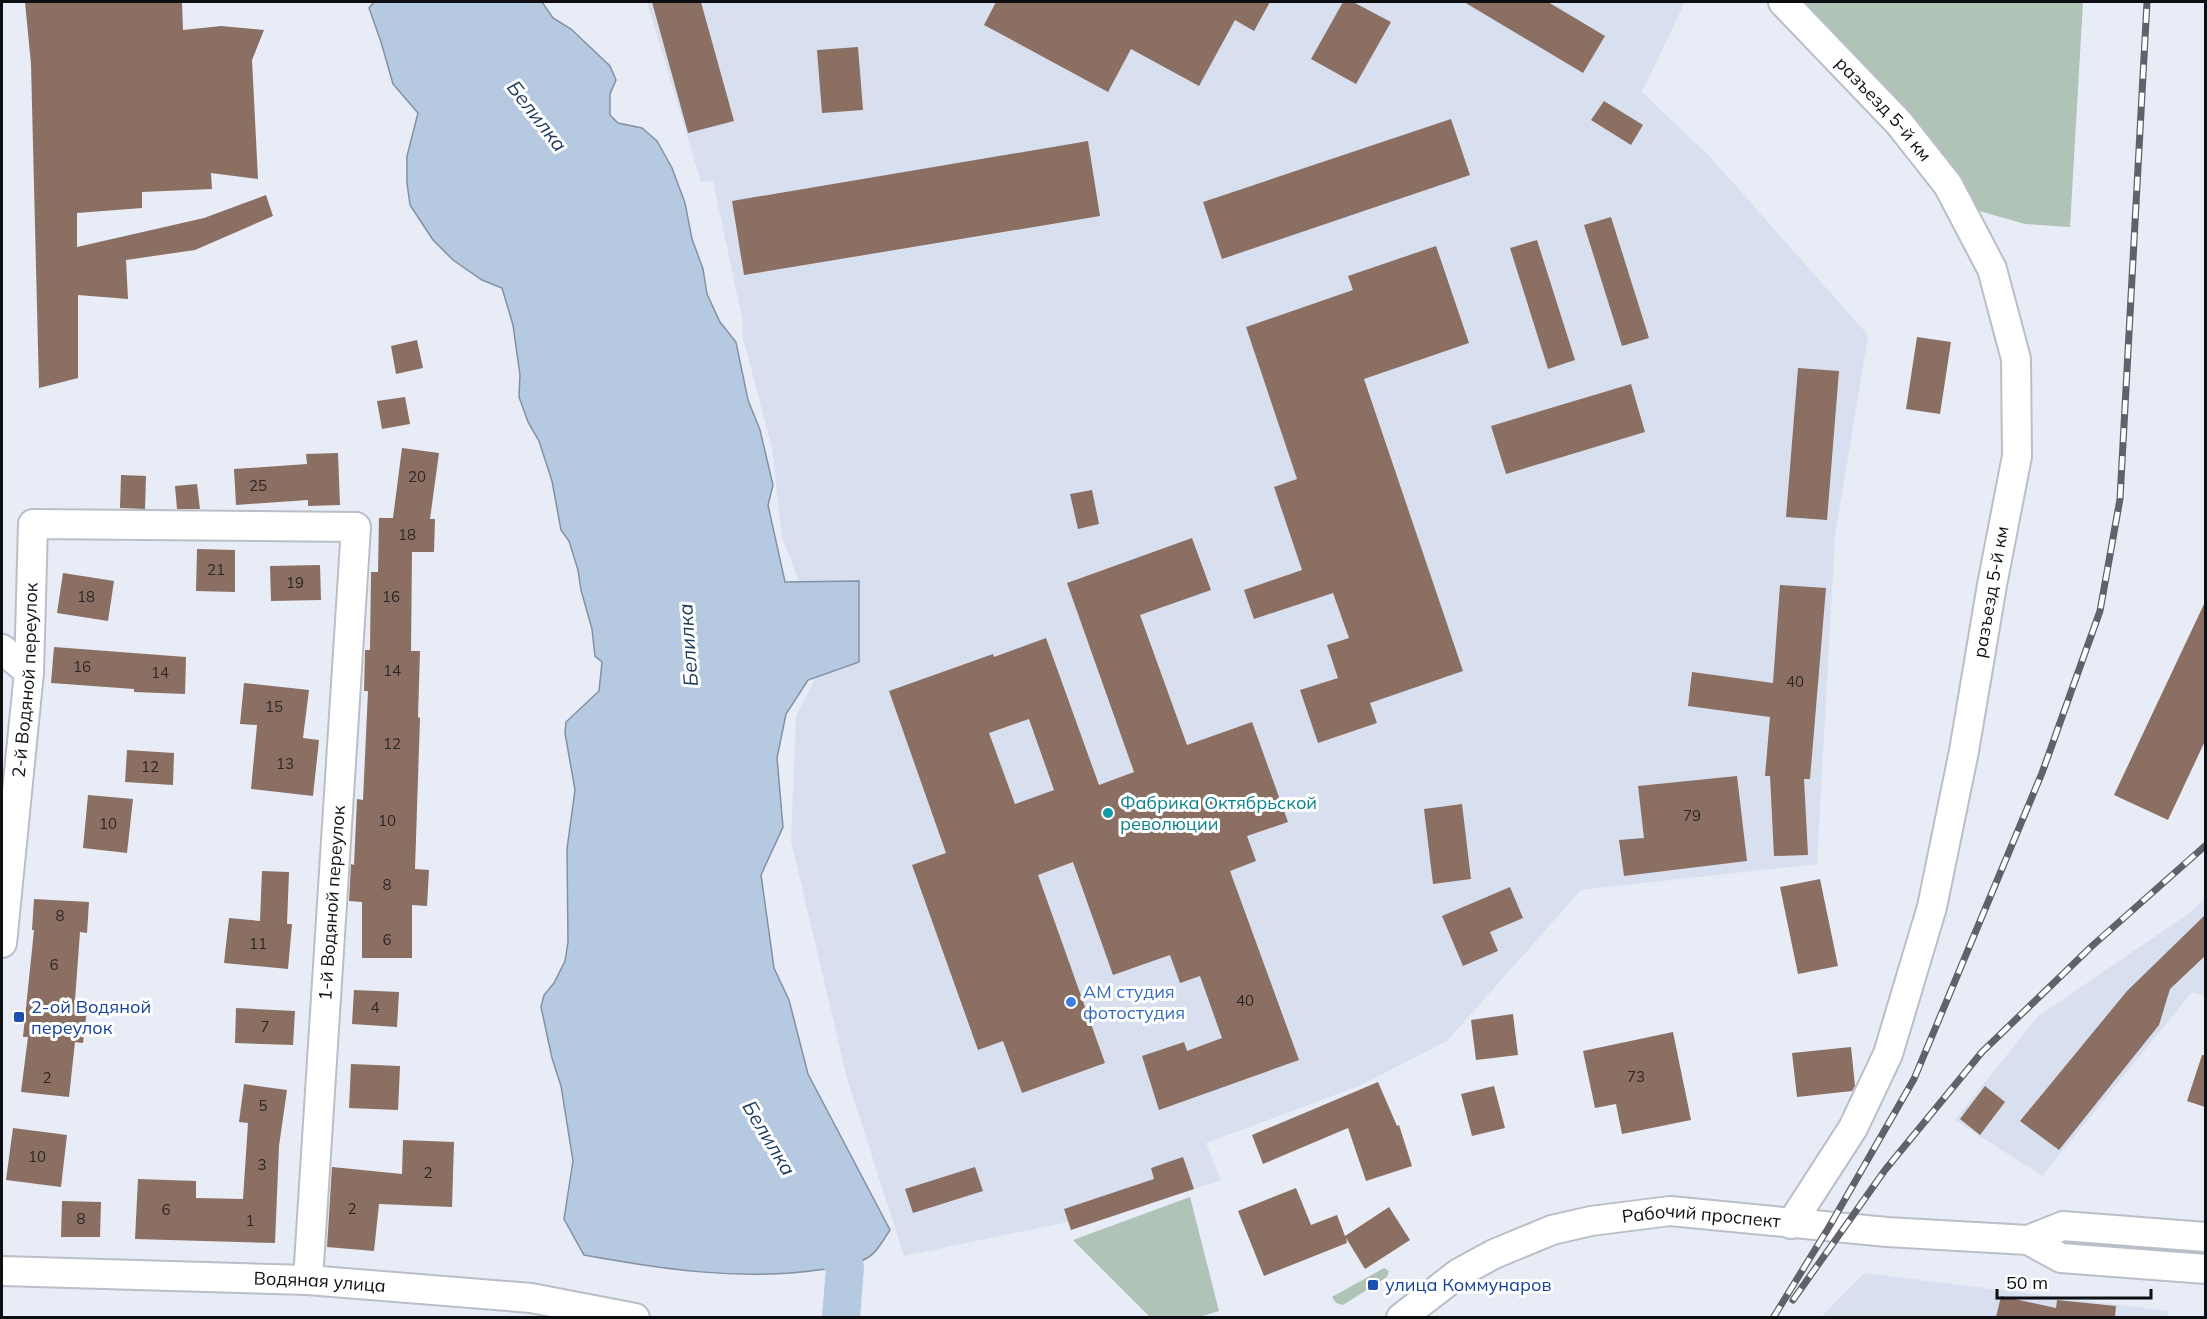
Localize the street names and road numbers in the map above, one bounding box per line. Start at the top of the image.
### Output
street label: разъезд 5-й км [1831,52,1937,166]
street label: разъезд 5-й км [1968,524,2013,660]
street label: 2-й Водяной переулок [7,582,42,779]
street label: 1-й Водяной переулок [313,804,350,1001]
street label: Рабочий проспект [1620,1199,1783,1233]
street label: Водяная улица [253,1266,387,1297]

